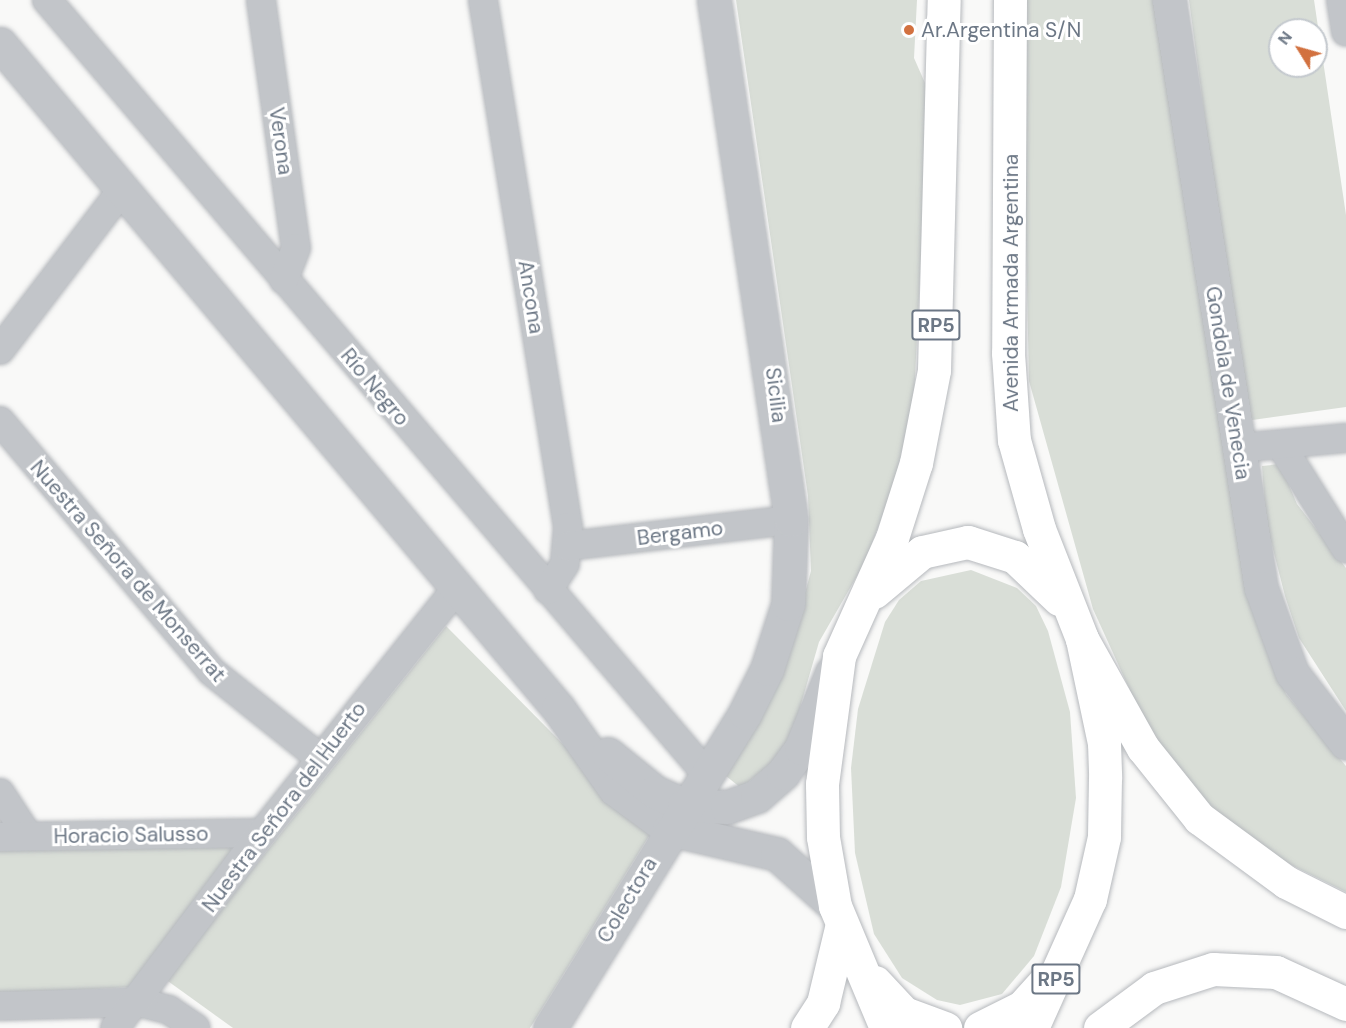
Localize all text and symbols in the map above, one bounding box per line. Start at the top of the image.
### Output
place label: Ar.Argentina S/N [921,17,1081,43]
north arrow [1268,18,1328,78]
marker: Ar.Argentina S/N [902,23,916,37]
text: N [1273,27,1297,49]
street label: Verona [264,106,298,176]
street label: Avenida Armada Argentina [998,154,1024,412]
street label: Ancona [513,259,549,335]
street label: Gondola de Venecia [1200,284,1256,482]
road number: RP5 [910,308,962,342]
street label: Río Negro [335,343,415,431]
street label: Sicilia [760,366,792,424]
street label: Nuestra Señora de Monserrat [25,455,231,687]
street label: Bergamo [636,515,724,551]
street label: Nuestra Señora del Huerto [197,697,371,917]
street label: Horacio Salusso [53,821,209,849]
street label: Colectora [592,853,662,947]
road number: RP5 [1030,962,1082,996]

